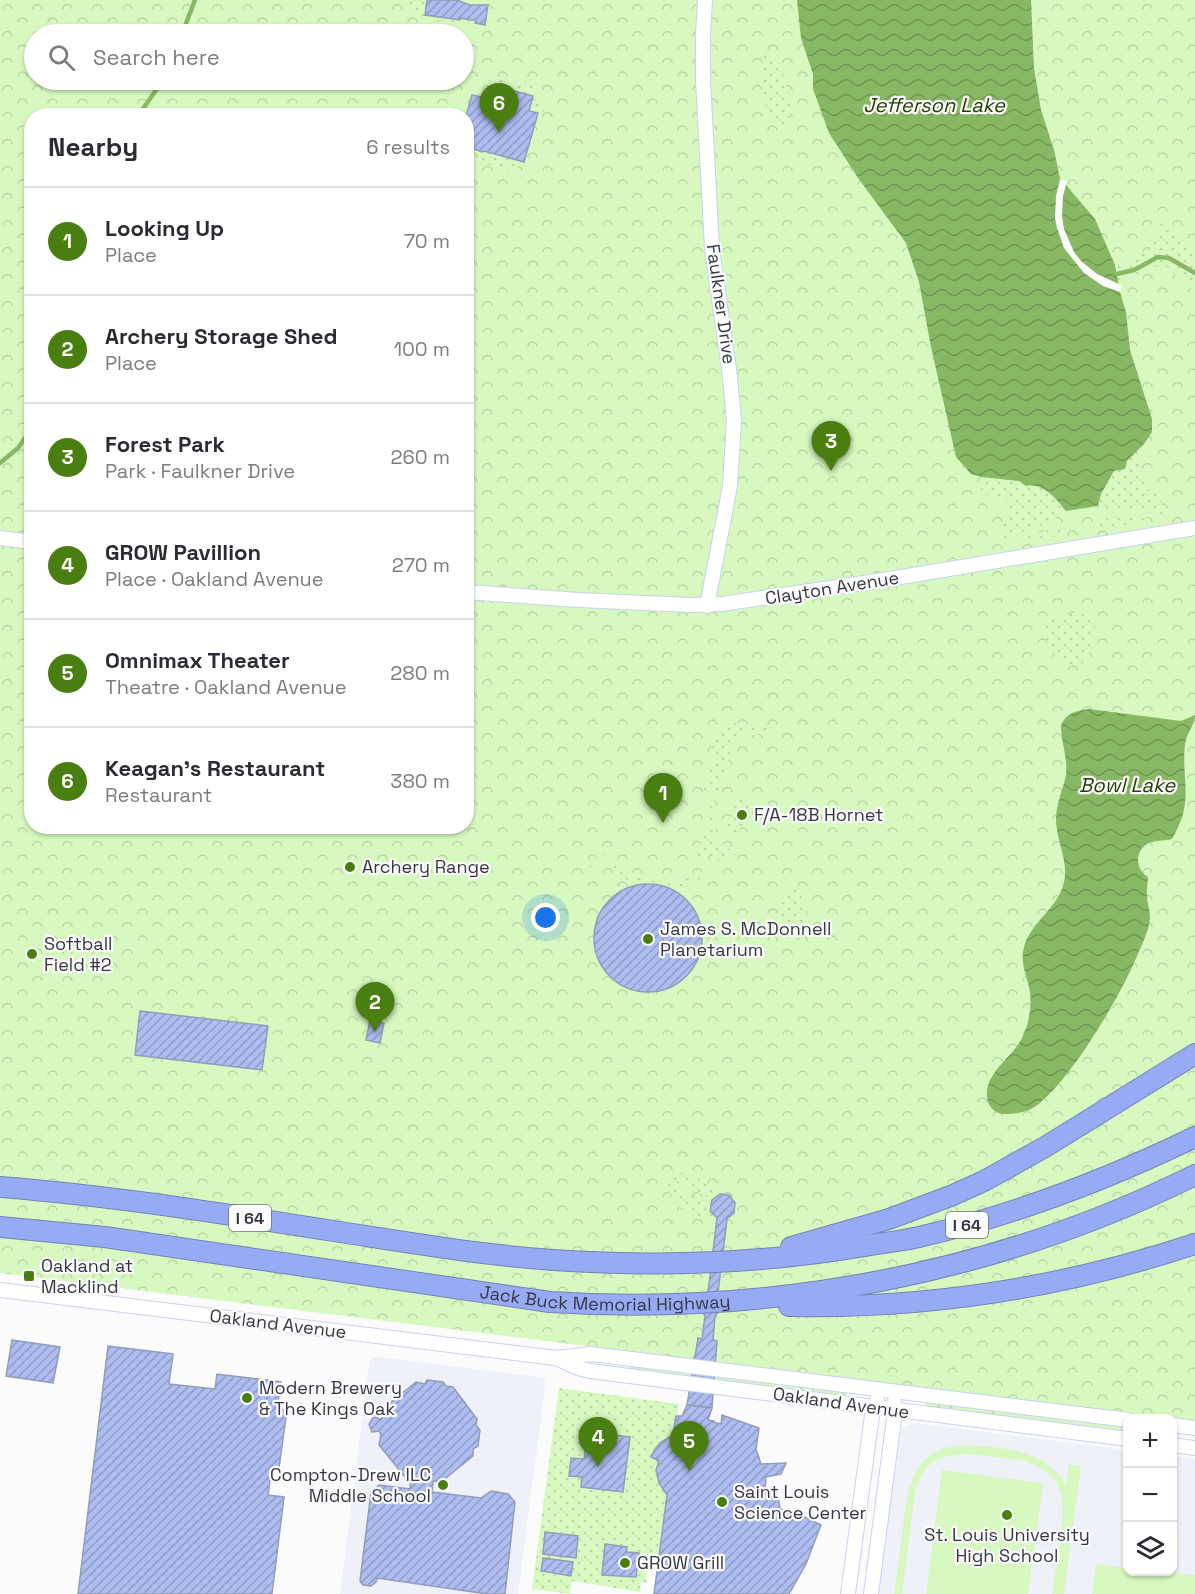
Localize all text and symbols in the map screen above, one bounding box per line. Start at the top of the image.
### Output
search box [24,24,474,90]
icon: search [45,41,78,74]
text: Search here [93,43,220,71]
pin: 6 [480,84,518,133]
water label: Jefferson Lake [863,92,1006,118]
text: Nearby [48,130,138,164]
text: 6 results [366,134,450,160]
text: Looking Up [105,214,224,242]
text: 1 [63,228,72,254]
text: 70 m [404,228,450,254]
text: Place [105,242,157,268]
street label: Faulkner Drive [702,242,741,365]
text: Archery Storage Shed [105,322,338,350]
text: 2 [62,336,73,362]
text: 100 m [394,336,450,362]
text: Place [105,350,157,376]
pin: 3 [812,422,850,471]
text: Forest Park [105,430,225,458]
text: 3 [61,444,74,470]
text: 260 m [391,444,450,470]
text: Park · Faulkner Drive [105,458,295,484]
text: GROW Pavillion [105,538,261,566]
text: 4 [61,552,74,578]
text: 270 m [392,552,450,578]
text: Place · Oakland Avenue [105,566,324,592]
street label: Clayton Avenue [763,566,900,609]
text: Omnimax Theater [105,646,290,674]
text: 5 [62,660,74,686]
text: 280 m [390,660,450,686]
text: Theatre · Oakland Avenue [105,674,347,700]
text: Keagan’s Restaurant [105,754,325,782]
text: 6 [61,768,74,794]
text: 380 m [390,768,450,794]
water label: Bowl Lake [1079,772,1176,798]
pin: 1 [644,774,682,823]
text: Restaurant [105,782,212,808]
place label: F/A-18B Hornet [754,803,883,826]
marker: F/A-18B Hornet [735,808,749,822]
place label: Archery Range [362,855,490,878]
marker: Archery Range [343,860,357,874]
your location [531,903,560,932]
place label: James S. McDonnell Planetarium [660,917,831,961]
place label: Softball Field #2 [44,932,113,976]
marker: James S. McDonnell Planetarium [641,932,655,946]
marker: Softball Field #2 [25,947,39,961]
pin: 2 [356,982,394,1032]
road number: I 64 [229,1205,271,1231]
road number: I 64 [946,1212,988,1238]
place label: Oakland at Macklind [41,1254,133,1298]
marker: Oakland at Macklind [22,1269,36,1283]
street label: Jack Buck Memorial Highway [478,1280,731,1316]
street label: Oakland Avenue [208,1304,348,1343]
place label: Modern Brewery & The Kings Oak [259,1376,402,1420]
street label: Oakland Avenue [771,1382,911,1423]
marker: Modern Brewery & The Kings Oak [240,1391,254,1405]
map controls [1123,1414,1177,1576]
button: + [1123,1414,1177,1468]
pin: 4 [578,1418,618,1467]
pin: 5 [670,1422,708,1471]
place label: Compton-Drew ILC Middle School [270,1463,431,1507]
button: − [1123,1468,1177,1522]
marker: Compton-Drew ILC Middle School [436,1478,450,1492]
place label: Saint Louis Science Center [734,1480,867,1524]
marker: Saint Louis Science Center [715,1495,729,1509]
marker: St. Louis University High School [1000,1508,1014,1522]
button: layers [1123,1522,1177,1576]
place label: St. Louis University High School [924,1523,1090,1567]
place label: GROW Grill [637,1551,724,1574]
marker: GROW Grill [618,1556,632,1570]

